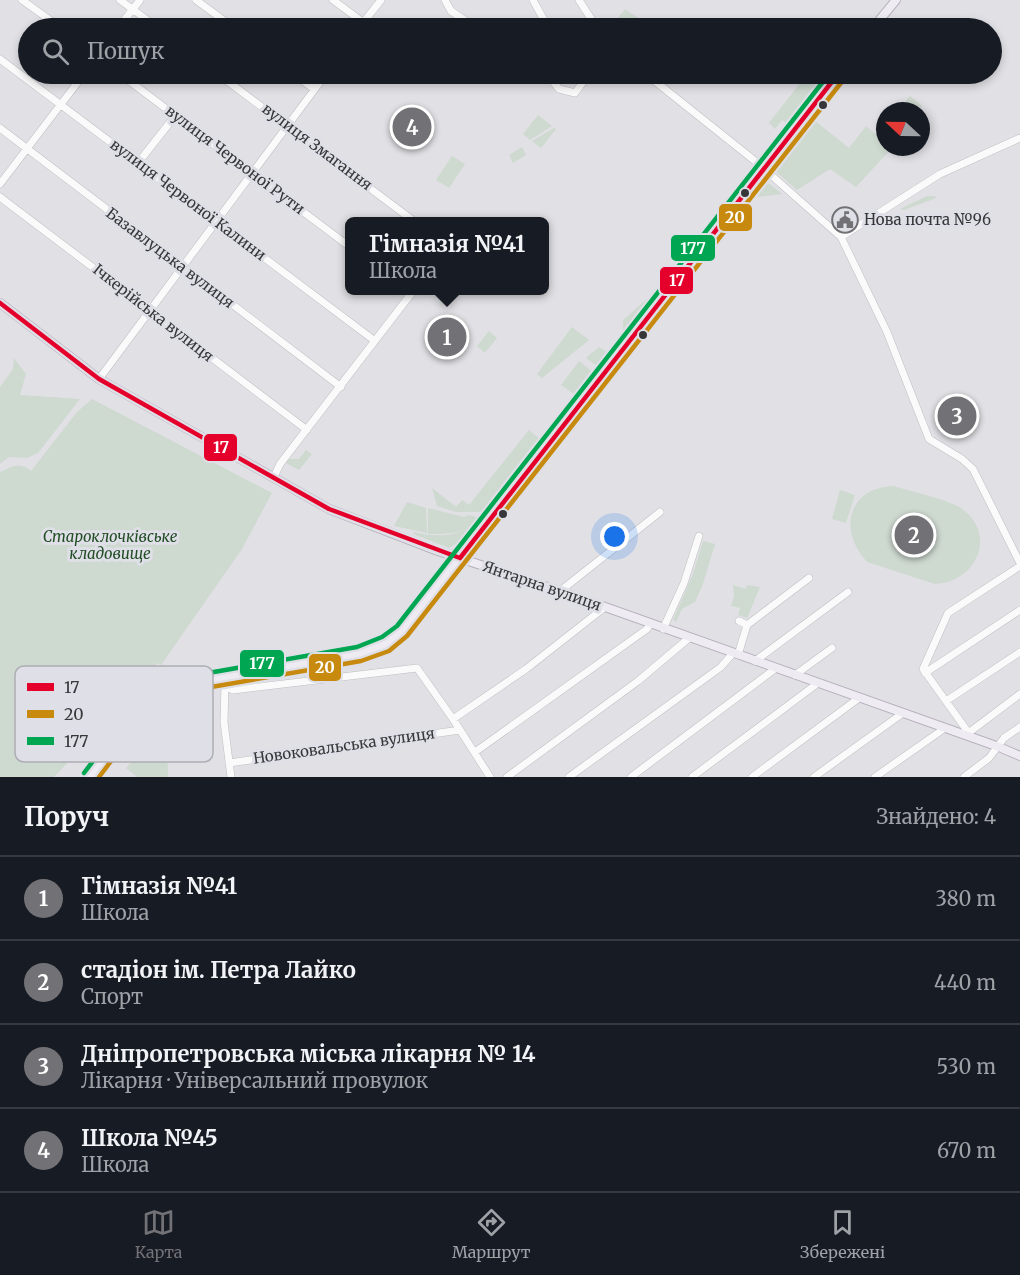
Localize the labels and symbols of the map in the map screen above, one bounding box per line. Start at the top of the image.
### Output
street label: вулиця Змагання [259,99,376,194]
unlabelled marker [817,99,829,111]
street label: вулиця Червоної Рути [162,101,309,218]
north arrow [876,102,930,156]
pin: 4 [392,104,432,150]
street label: вулиця Червоної Калини [107,135,270,264]
unlabelled marker [739,187,751,199]
street label: Базавлуцька вулиця [102,203,238,312]
line badge: 20 [718,203,753,232]
public building icon: Нова почта №96 [830,205,860,235]
text: 20 [725,207,745,227]
place label: Нова почта №96 [864,210,991,229]
line badge: 177 [670,234,716,262]
text: 177 [680,238,706,258]
street label: Ічкерійська вулиця [89,260,218,366]
line badge: 17 [659,266,694,295]
text: 17 [669,270,685,290]
pin: 1 [428,314,466,360]
unlabelled marker [637,329,649,341]
pin: 3 [938,394,976,438]
line badge: 17 [203,433,238,462]
text: 17 [213,437,229,457]
unlabelled marker [497,508,509,520]
pin: 2 [894,512,934,558]
your location [600,522,629,551]
park label: Староклочківське кладовище [43,527,178,563]
street label: Янтарна вулиця [480,556,604,615]
line badge: 177 [239,649,285,678]
text: 177 [249,653,275,673]
line badge: 20 [308,653,342,682]
text: 20 [315,657,335,677]
legend [15,666,213,762]
text: 17 [64,677,79,697]
text: 20 [64,704,84,724]
street label: Новоковальська вулиця [252,723,436,768]
text: 177 [64,731,88,751]

